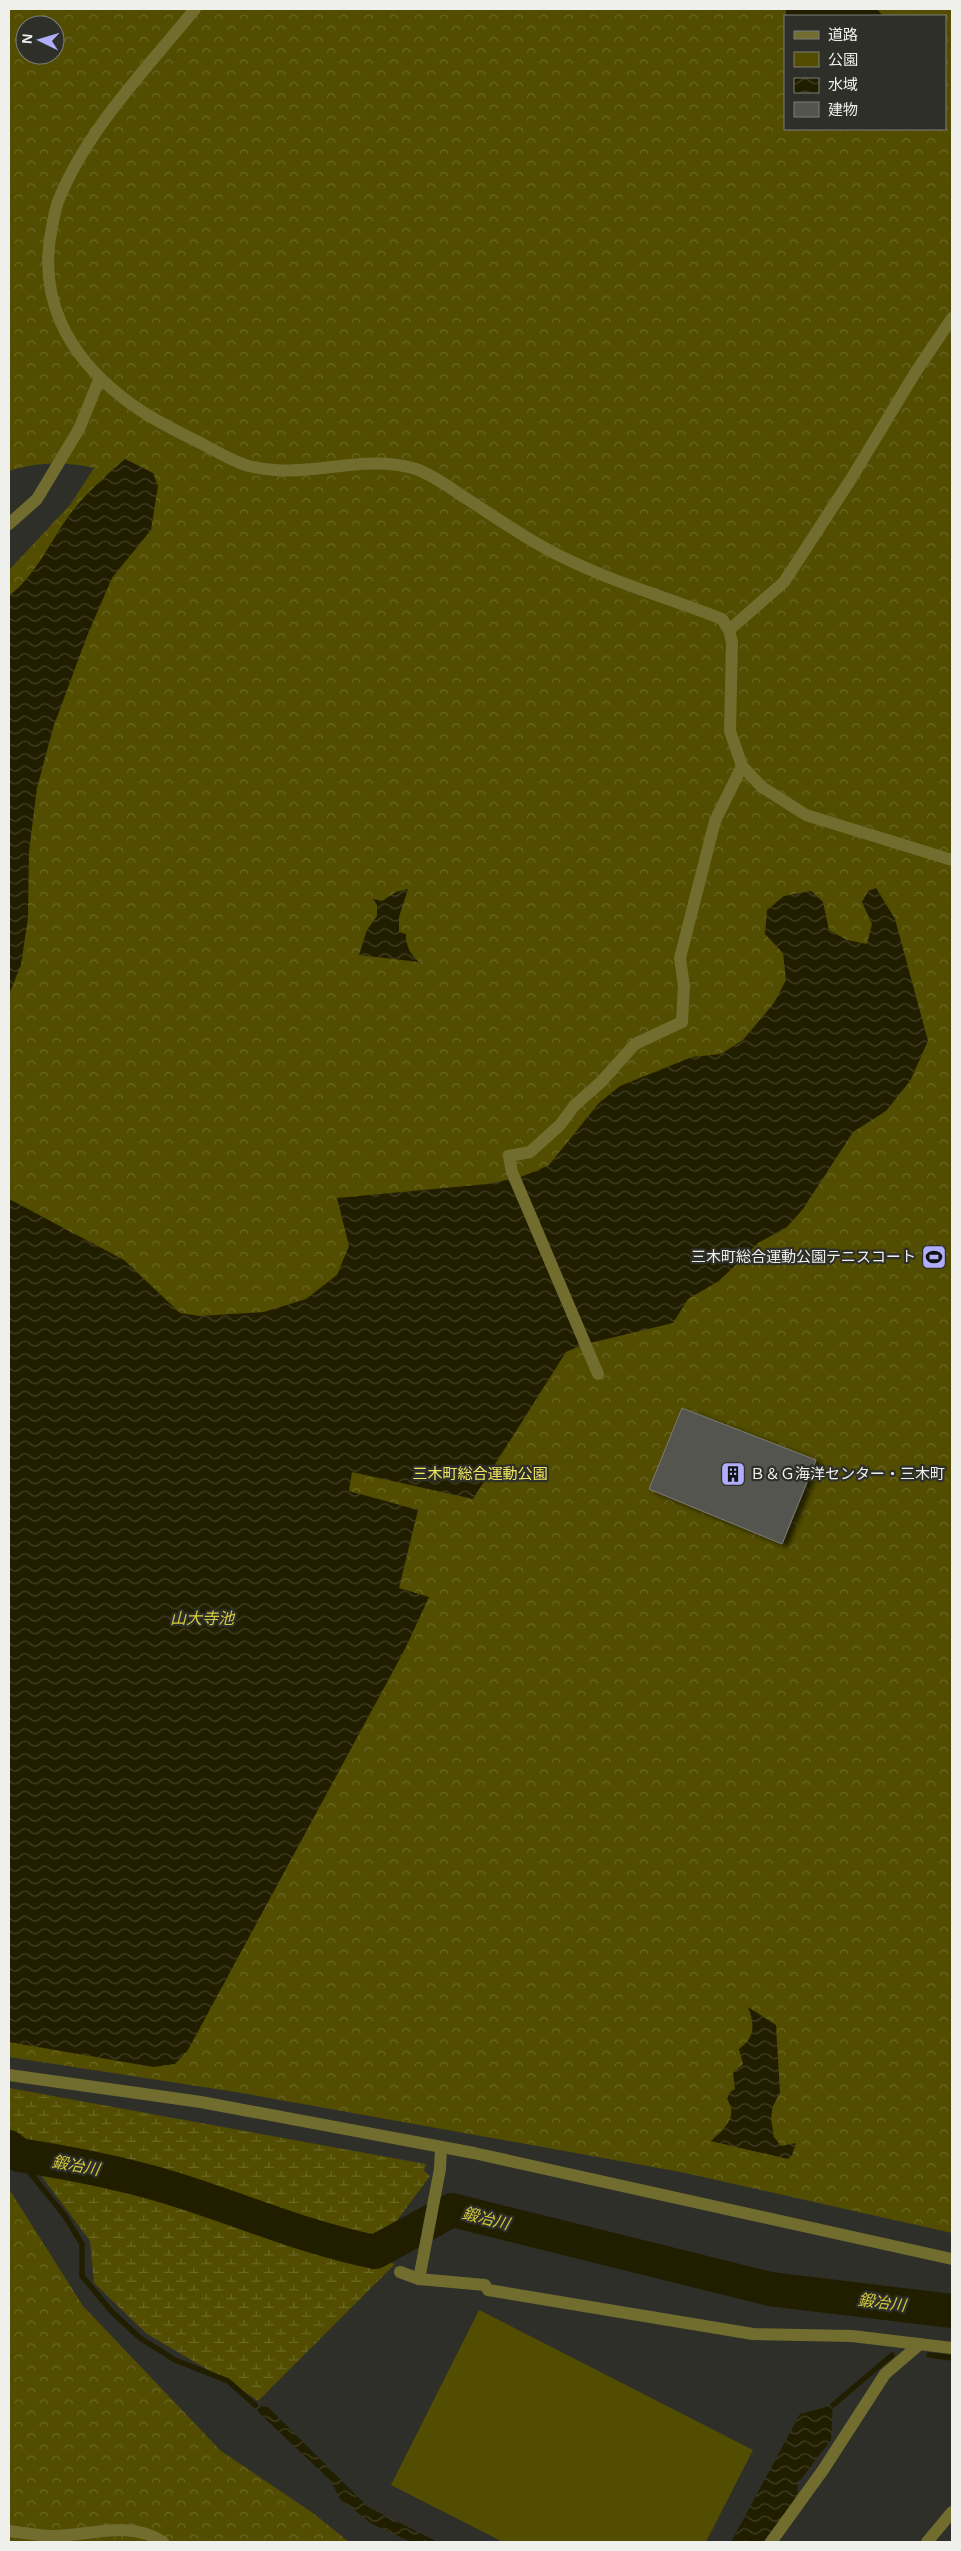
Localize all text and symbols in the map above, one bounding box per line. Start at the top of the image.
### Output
north arrow [15,15,65,65]
legend [784,15,946,130]
text: 道路 [828,26,858,43]
text: N [19,33,35,45]
text: 公園 [828,51,858,68]
text: 水域 [828,76,858,93]
text: 建物 [828,101,858,118]
sports icon: 三木町総合運動公園テニスコート [921,1244,947,1270]
place label: 三木町総合運動公園テニスコート [691,1248,916,1265]
building icon: Ｂ＆Ｇ海洋センター・三木町 [720,1461,746,1487]
park label: 三木町総合運動公園 [412,1465,548,1482]
place label: Ｂ＆Ｇ海洋センター・三木町 [750,1465,945,1482]
water label: 山大寺池 [170,1610,236,1627]
water label: 鍛冶川 [51,2153,103,2178]
water label: 鍛冶川 [461,2204,513,2233]
water label: 鍛冶川 [857,2291,909,2314]

